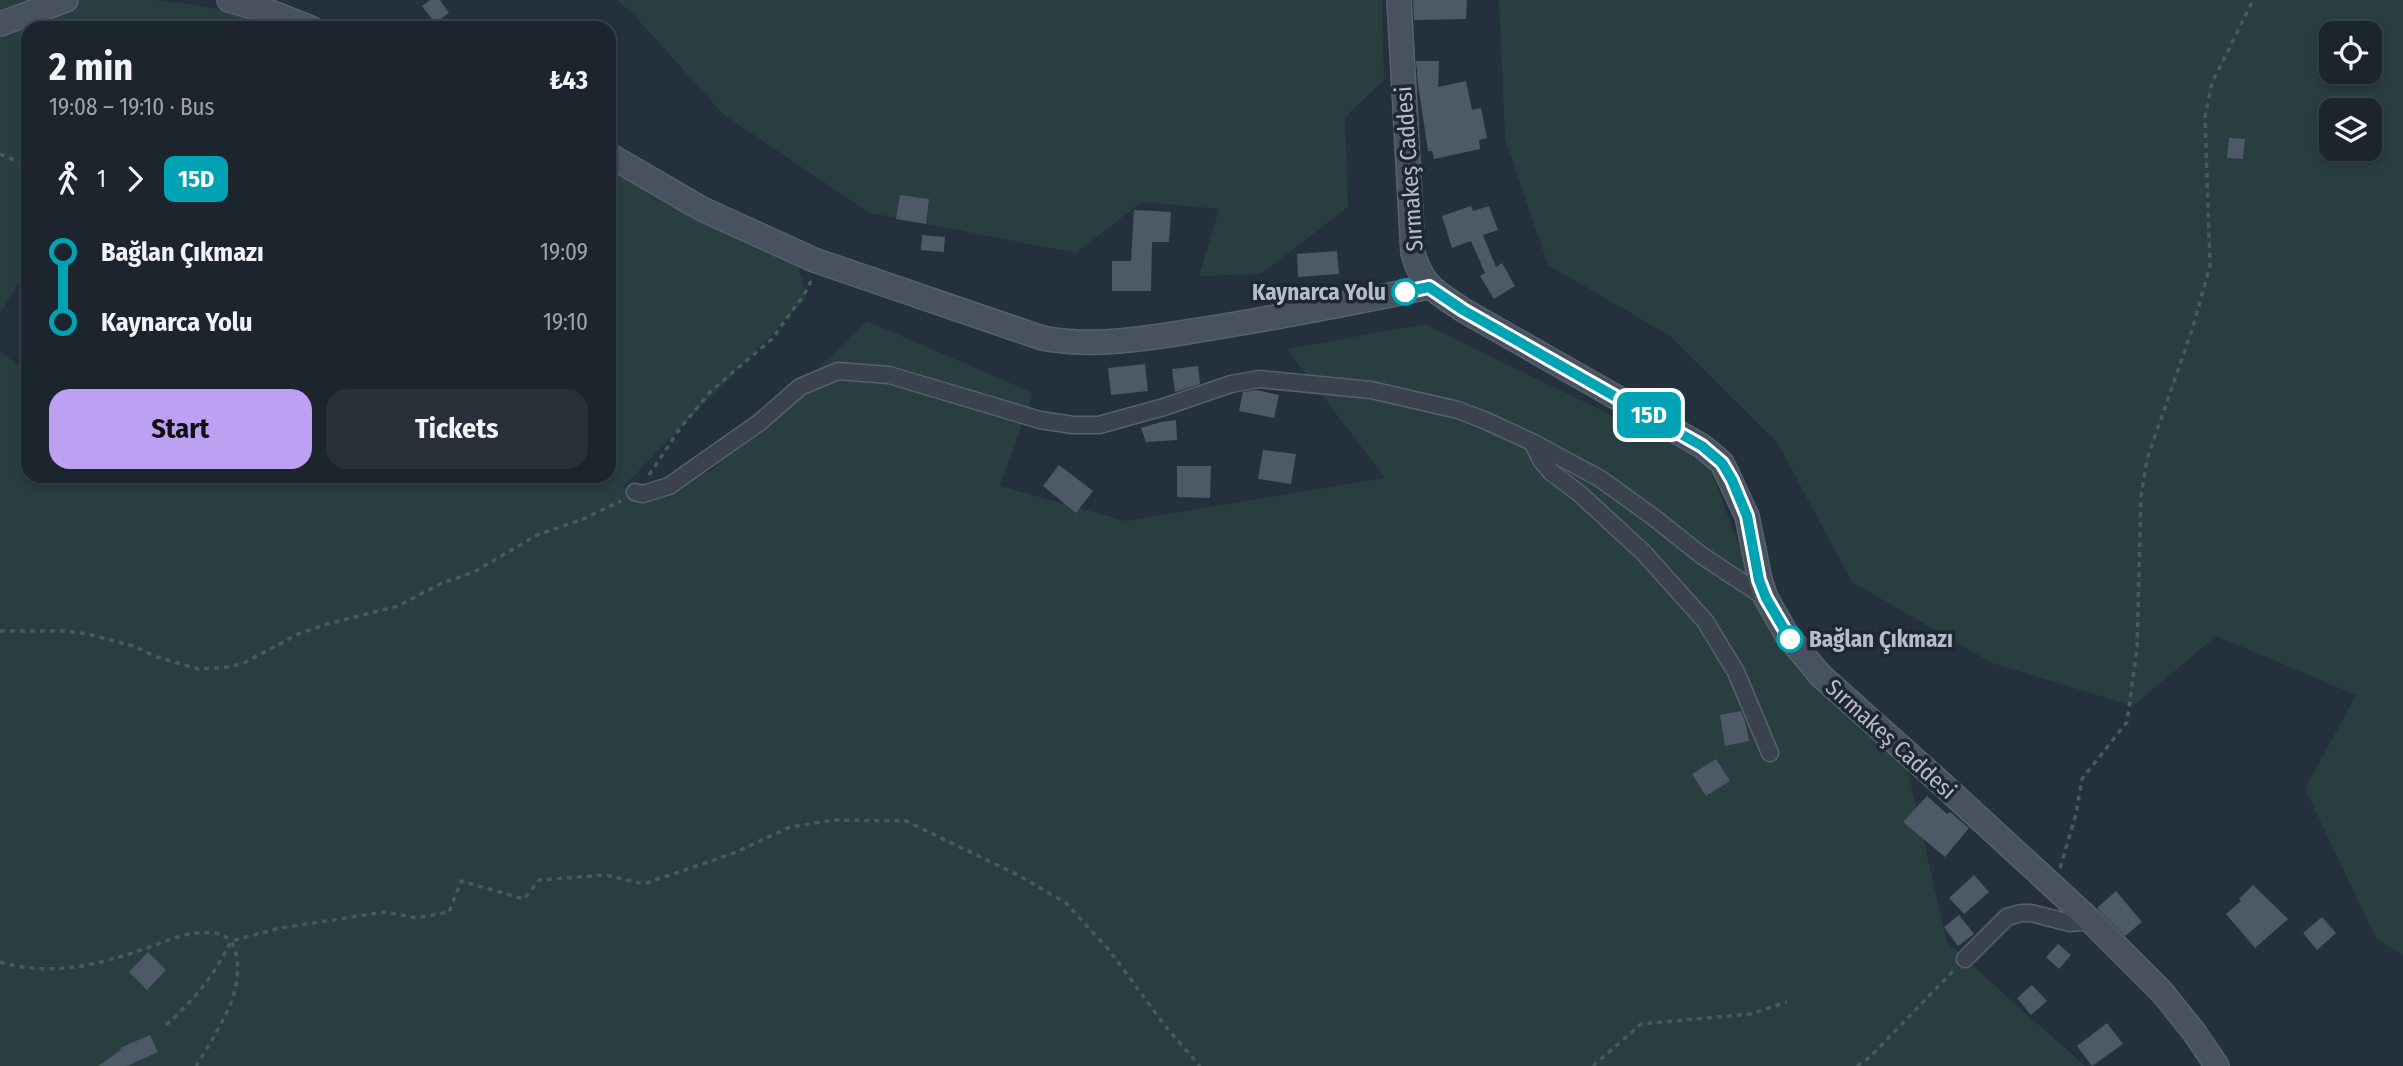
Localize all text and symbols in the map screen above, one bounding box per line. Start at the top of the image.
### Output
map controls [2319,21,2382,161]
button: locate [2319,21,2382,84]
text: 2 min [49,44,133,90]
text: ₺43 [549,65,588,96]
street label: Sırmakeş Caddesi [1389,85,1429,253]
text: 19:08 – 19:10 · Bus [49,93,214,121]
button: layers [2319,98,2382,161]
icon: walk [49,160,87,198]
icon: forward [116,160,154,198]
text: 1 [97,165,106,193]
text: 15D [178,165,214,193]
text: Bağlan Çıkmazı [101,237,264,268]
text: 19:09 [540,238,588,266]
place label: Kaynarca Yolu [1252,278,1386,306]
marker: Kaynarca Yolu [1392,279,1418,305]
text: Kaynarca Yolu [101,307,252,338]
text: 19:10 [543,308,588,336]
button: Start [49,389,312,469]
button: Tickets [326,389,588,469]
line badge: 15D [1609,392,1689,438]
text: 15D [1631,401,1667,429]
place label: Bağlan Çıkmazı [1809,625,1953,654]
marker: Bağlan Çıkmazı [1777,626,1803,652]
street label: Sırmakeş Caddesi [1820,673,1962,805]

